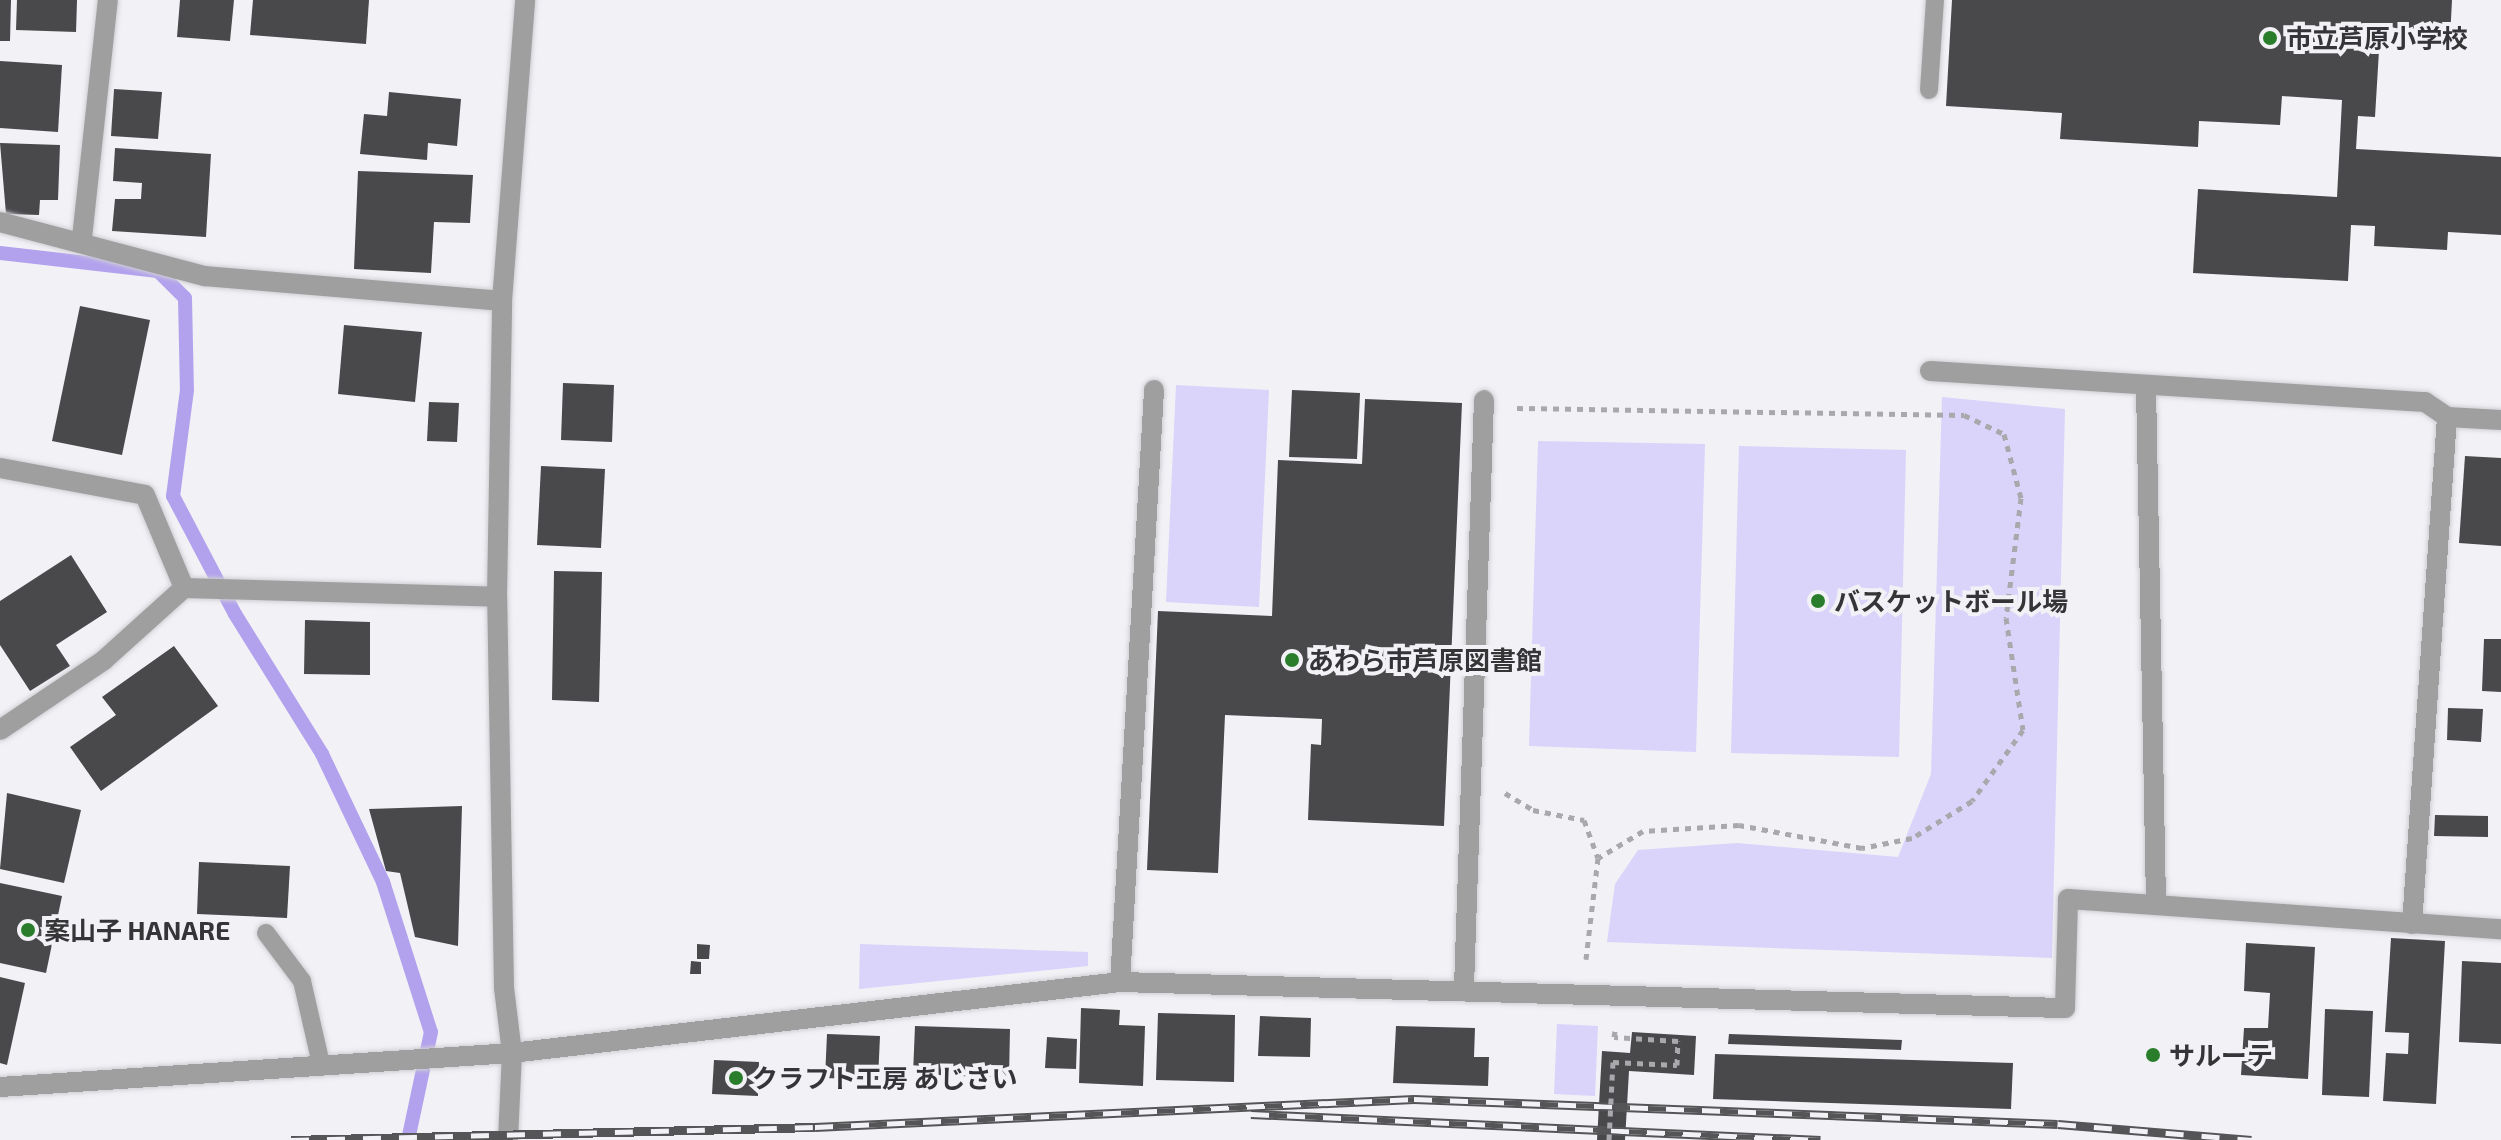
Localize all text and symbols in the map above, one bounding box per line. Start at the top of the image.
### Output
place label: 市立芦原小学校 [2286,22,2468,54]
marker: 市立芦原小学校 [2261,29,2279,47]
place label: バスケットボール場 [1834,585,2068,617]
marker: バスケットボール場 [1809,592,1827,610]
place label: あわら市芦原図書館 [1308,644,1542,676]
marker: あわら市芦原図書館 [1283,651,1301,669]
place label: 案山子 HANARE [44,914,230,946]
marker: 案山子 HANARE [19,921,37,939]
place label: サルーテ [2169,1039,2273,1071]
marker: サルーテ [2144,1046,2162,1064]
place label: クラフト工房 あじさい [752,1062,1018,1094]
marker: クラフト工房 あじさい [727,1069,745,1087]

